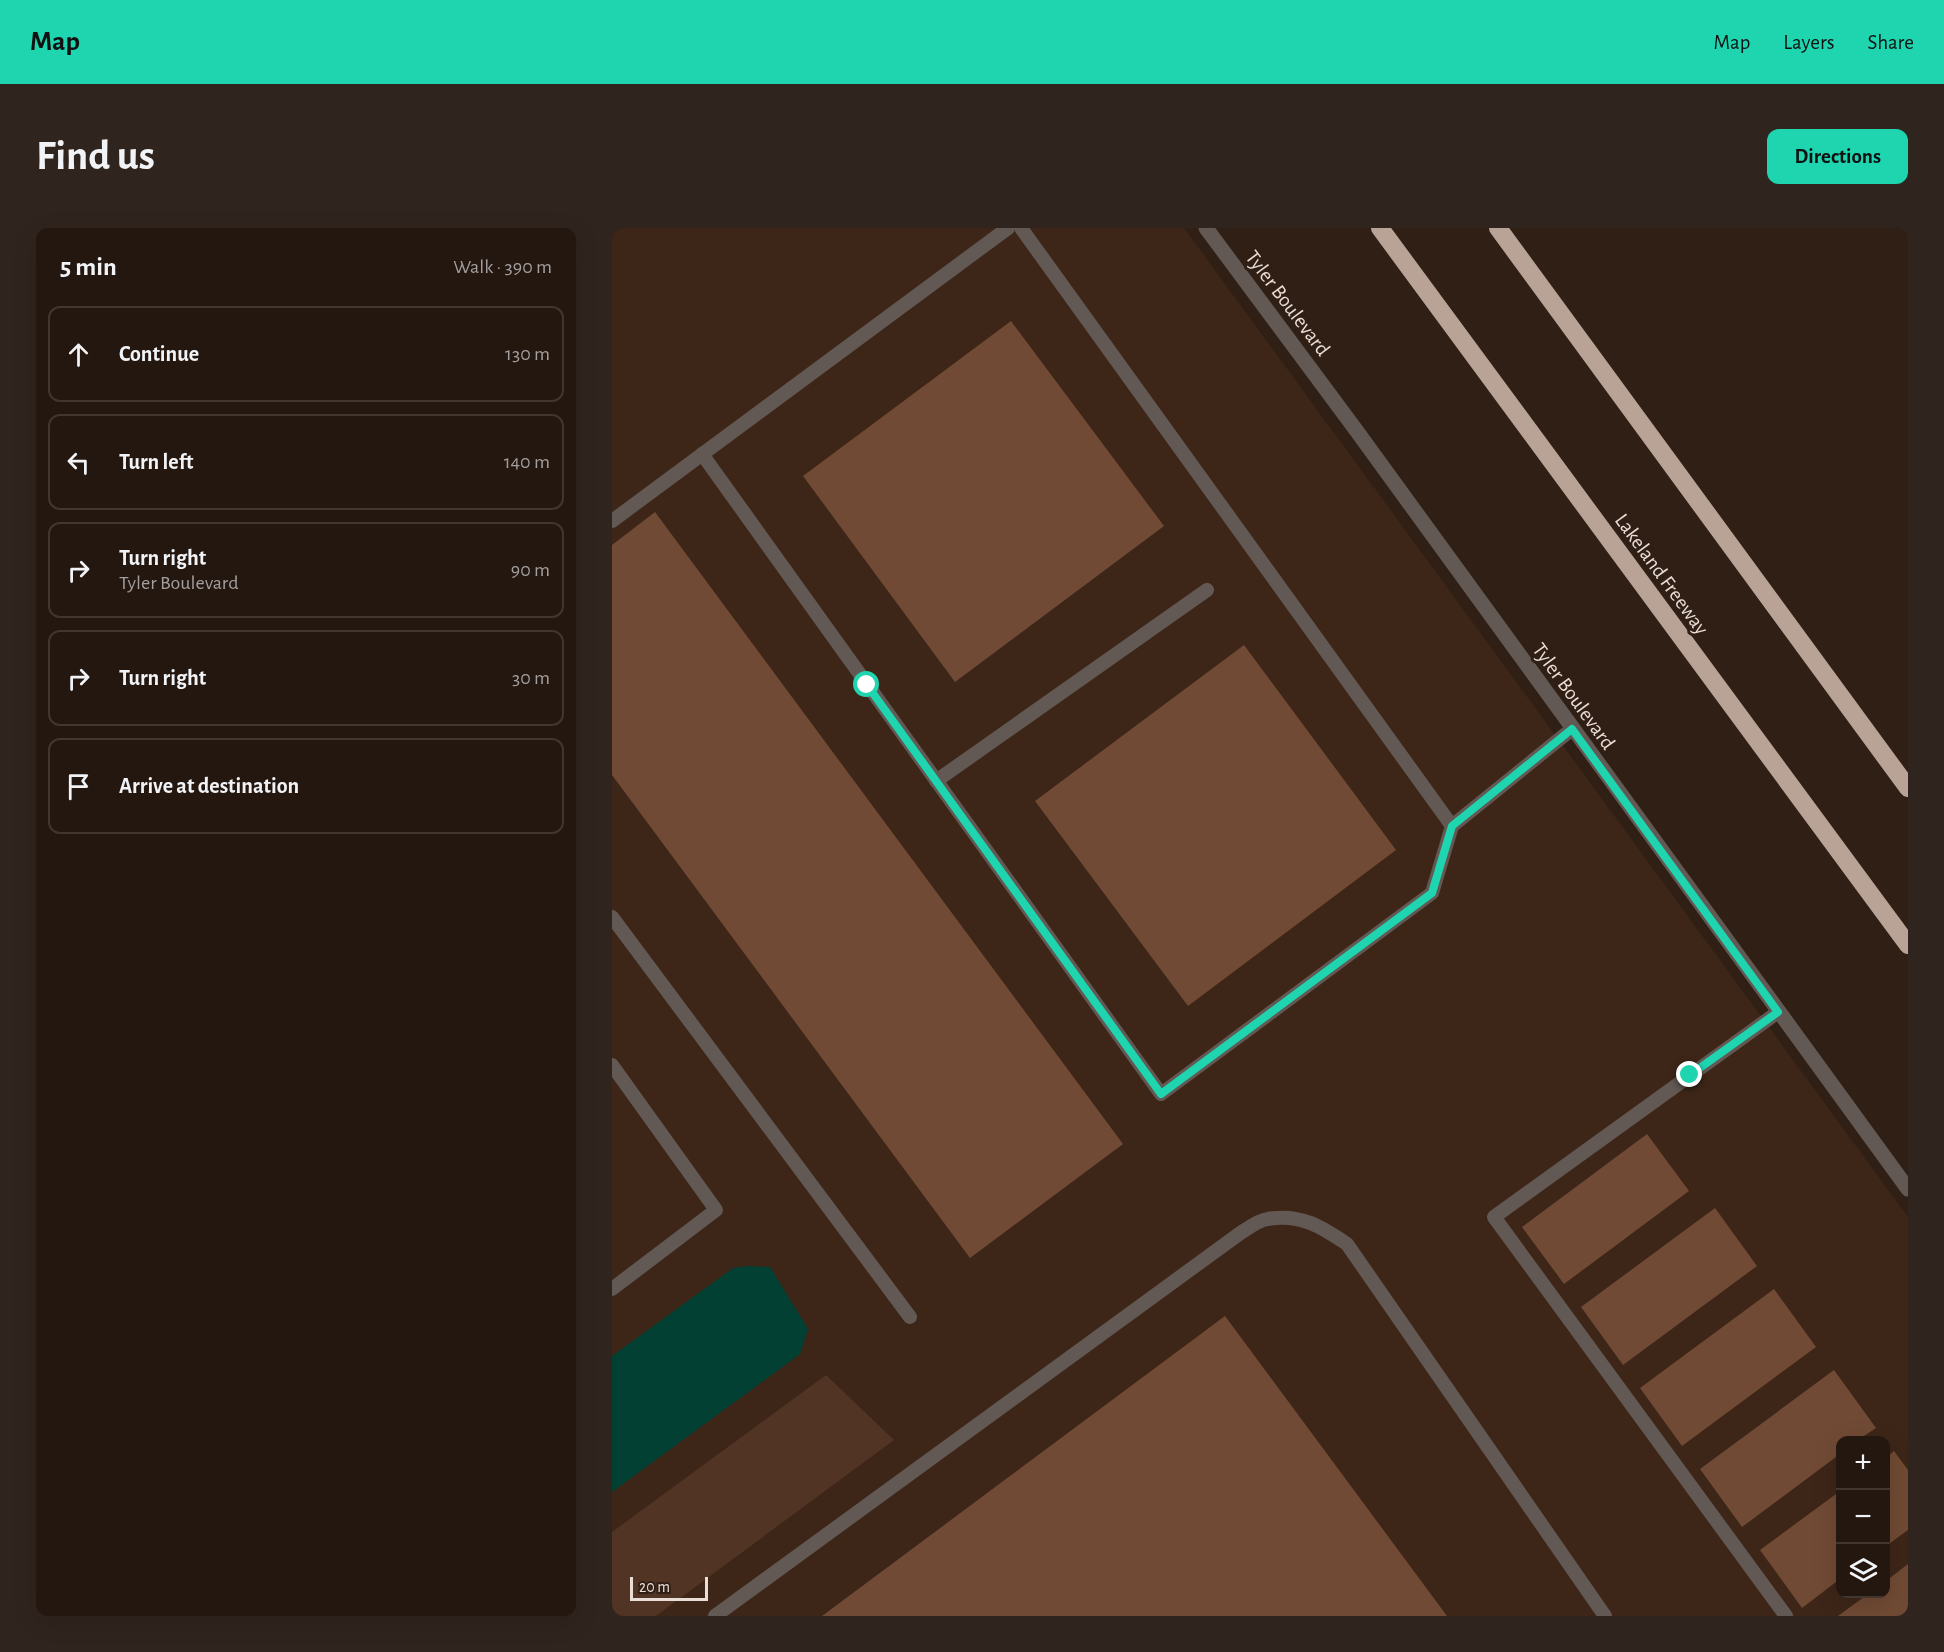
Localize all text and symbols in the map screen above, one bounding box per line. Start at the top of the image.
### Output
text: Map [30,28,80,56]
text: Map [1714,32,1750,53]
text: Layers [1783,32,1834,53]
text: Share [1867,32,1914,53]
button: Directions [1767,129,1908,184]
text: Find us [36,135,155,177]
street label: Tyler Boulevard [1241,247,1334,360]
text: 5 min [60,254,117,280]
text: Walk · 390 m [453,257,552,277]
icon: ahead [62,338,95,371]
text: Continue [119,343,199,365]
text: 130 m [505,344,550,364]
icon: left [62,446,95,479]
text: Turn left [119,451,193,473]
text: 140 m [504,452,550,472]
street label: Lakeland Freeway [1611,510,1712,639]
text: Turn right [119,547,206,569]
icon: right [62,554,95,587]
text: 90 m [511,560,550,580]
text: Tyler Boulevard [119,573,239,593]
street label: Tyler Boulevard [1528,639,1619,753]
icon: right [62,662,95,695]
text: Turn right [119,667,206,689]
text: 30 m [512,668,550,688]
route start [853,671,879,697]
icon: arrive [62,770,95,803]
text: Arrive at destination [119,775,299,797]
route end [1676,1061,1702,1087]
map controls [1836,1436,1890,1598]
button: + [1836,1436,1890,1490]
button: − [1836,1490,1890,1544]
button: layers [1836,1544,1890,1598]
scale bar [630,1574,708,1602]
text: 20 m [639,1579,670,1595]

